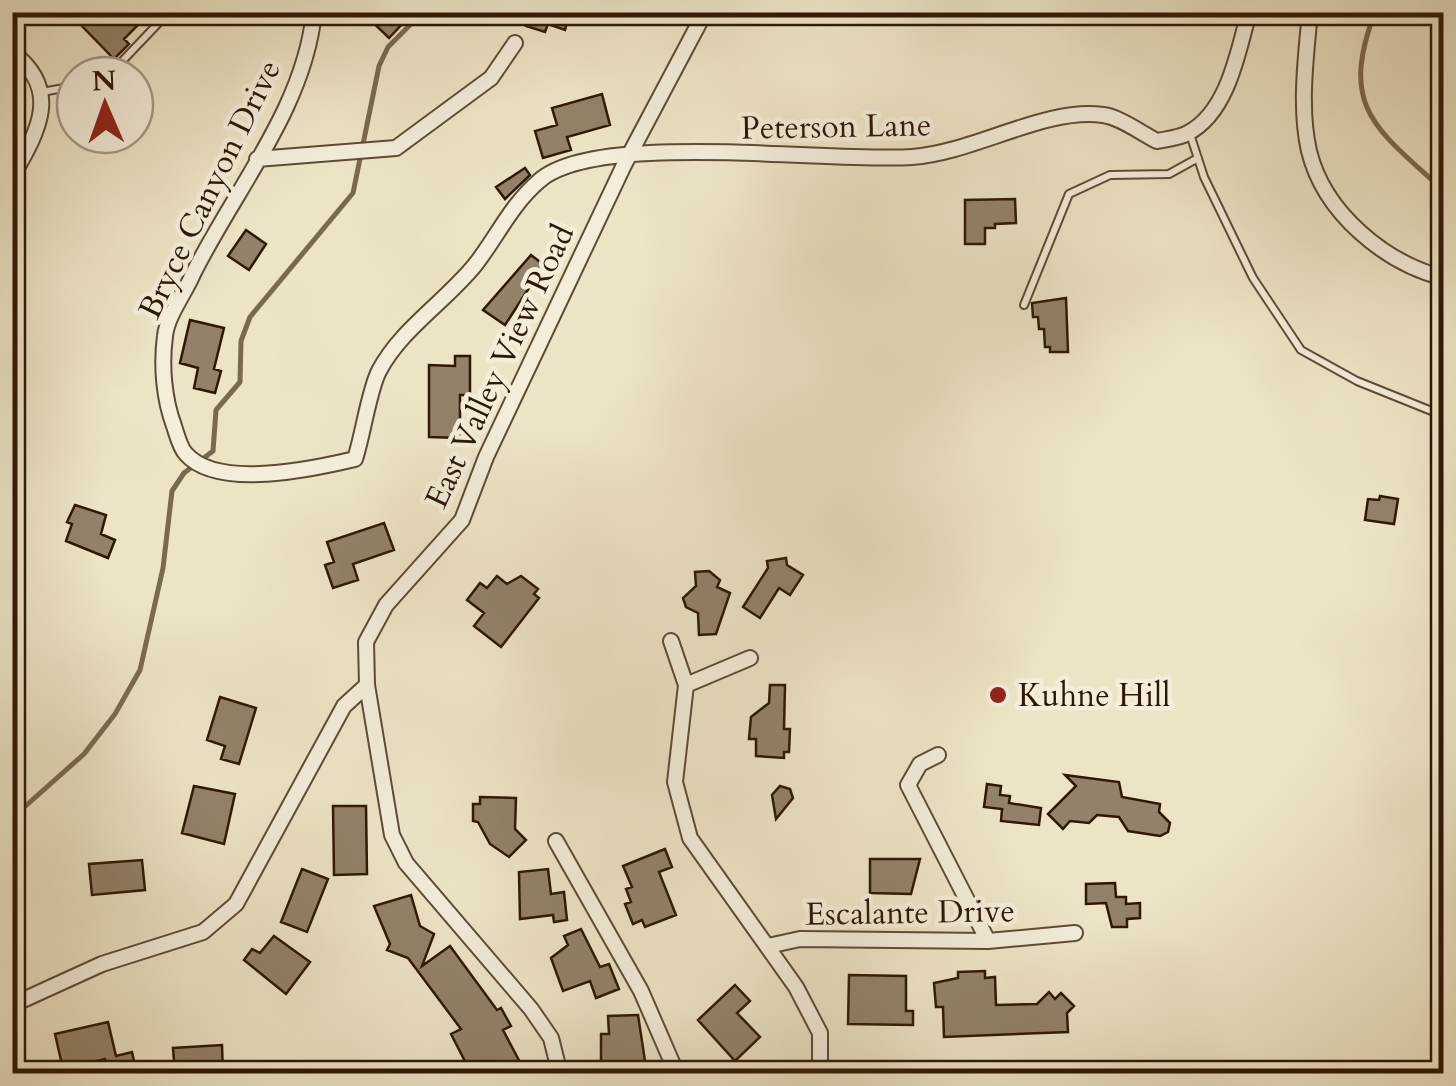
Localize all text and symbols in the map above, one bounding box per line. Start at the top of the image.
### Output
street label: Bryce Canyon Drive [128,53,292,326]
north arrow [55,55,155,155]
text: N [91,62,117,100]
street label: Peterson Lane [740,103,932,151]
street label: East Valley View Road [415,217,585,515]
place label: Kuhne Hill [1018,674,1170,718]
marker: Kuhne Hill [987,684,1009,706]
street label: Escalante Drive [805,889,1015,937]

